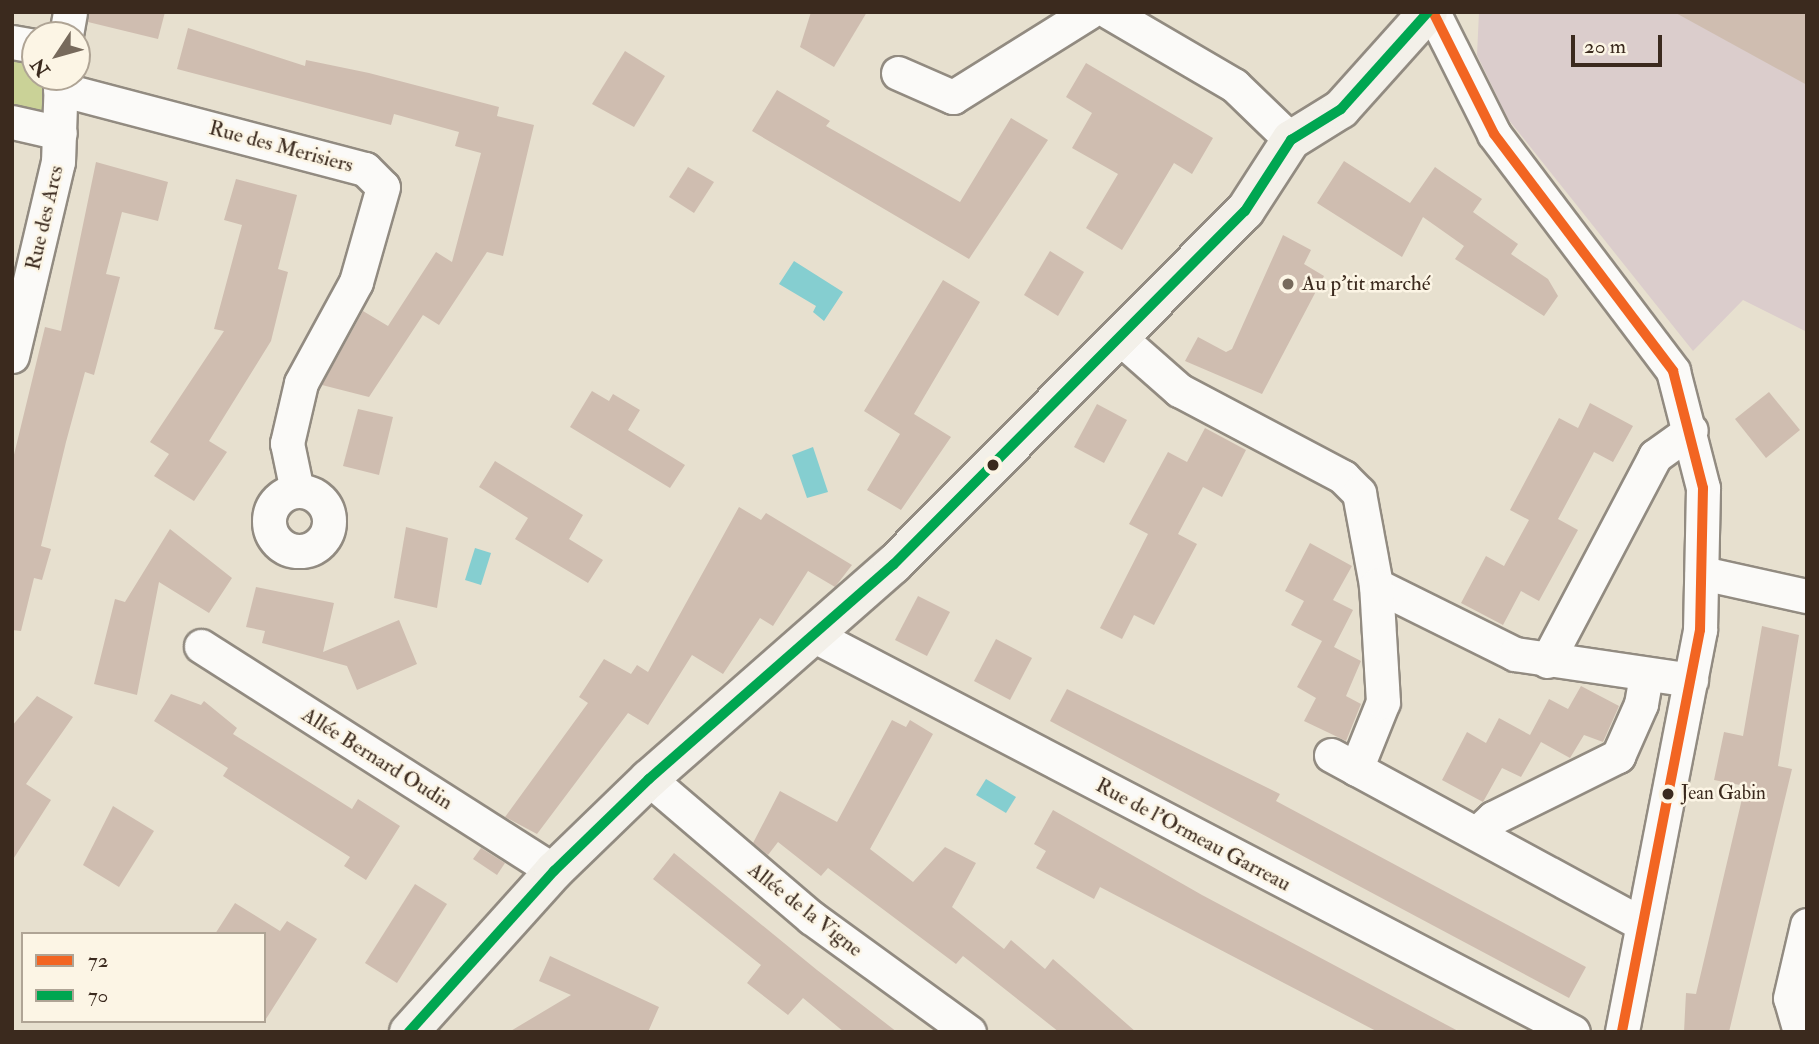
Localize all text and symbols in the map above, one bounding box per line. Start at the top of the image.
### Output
north arrow [21,21,91,91]
scale bar [1574,21,1665,65]
text: 20 m [1584,33,1626,60]
text: N [26,53,55,81]
street label: Rue des Merisiers [206,116,356,178]
street label: Rue des Arcs [21,163,69,273]
place label: Au p'tit marché [1302,271,1431,297]
marker: Au p'tit marché [1280,276,1296,292]
unlabelled marker [986,458,1000,472]
street label: Allée Bernard Oudin [297,702,457,816]
street label: Rue de l'Ormeau Garreau [1091,773,1295,897]
place label: Jean Gabin [1681,783,1766,805]
marker: Jean Gabin [1661,787,1675,801]
street label: Allée de la Vigne [743,858,867,962]
legend [21,932,266,1023]
text: 72 [88,947,108,974]
text: 70 [88,982,108,1009]

